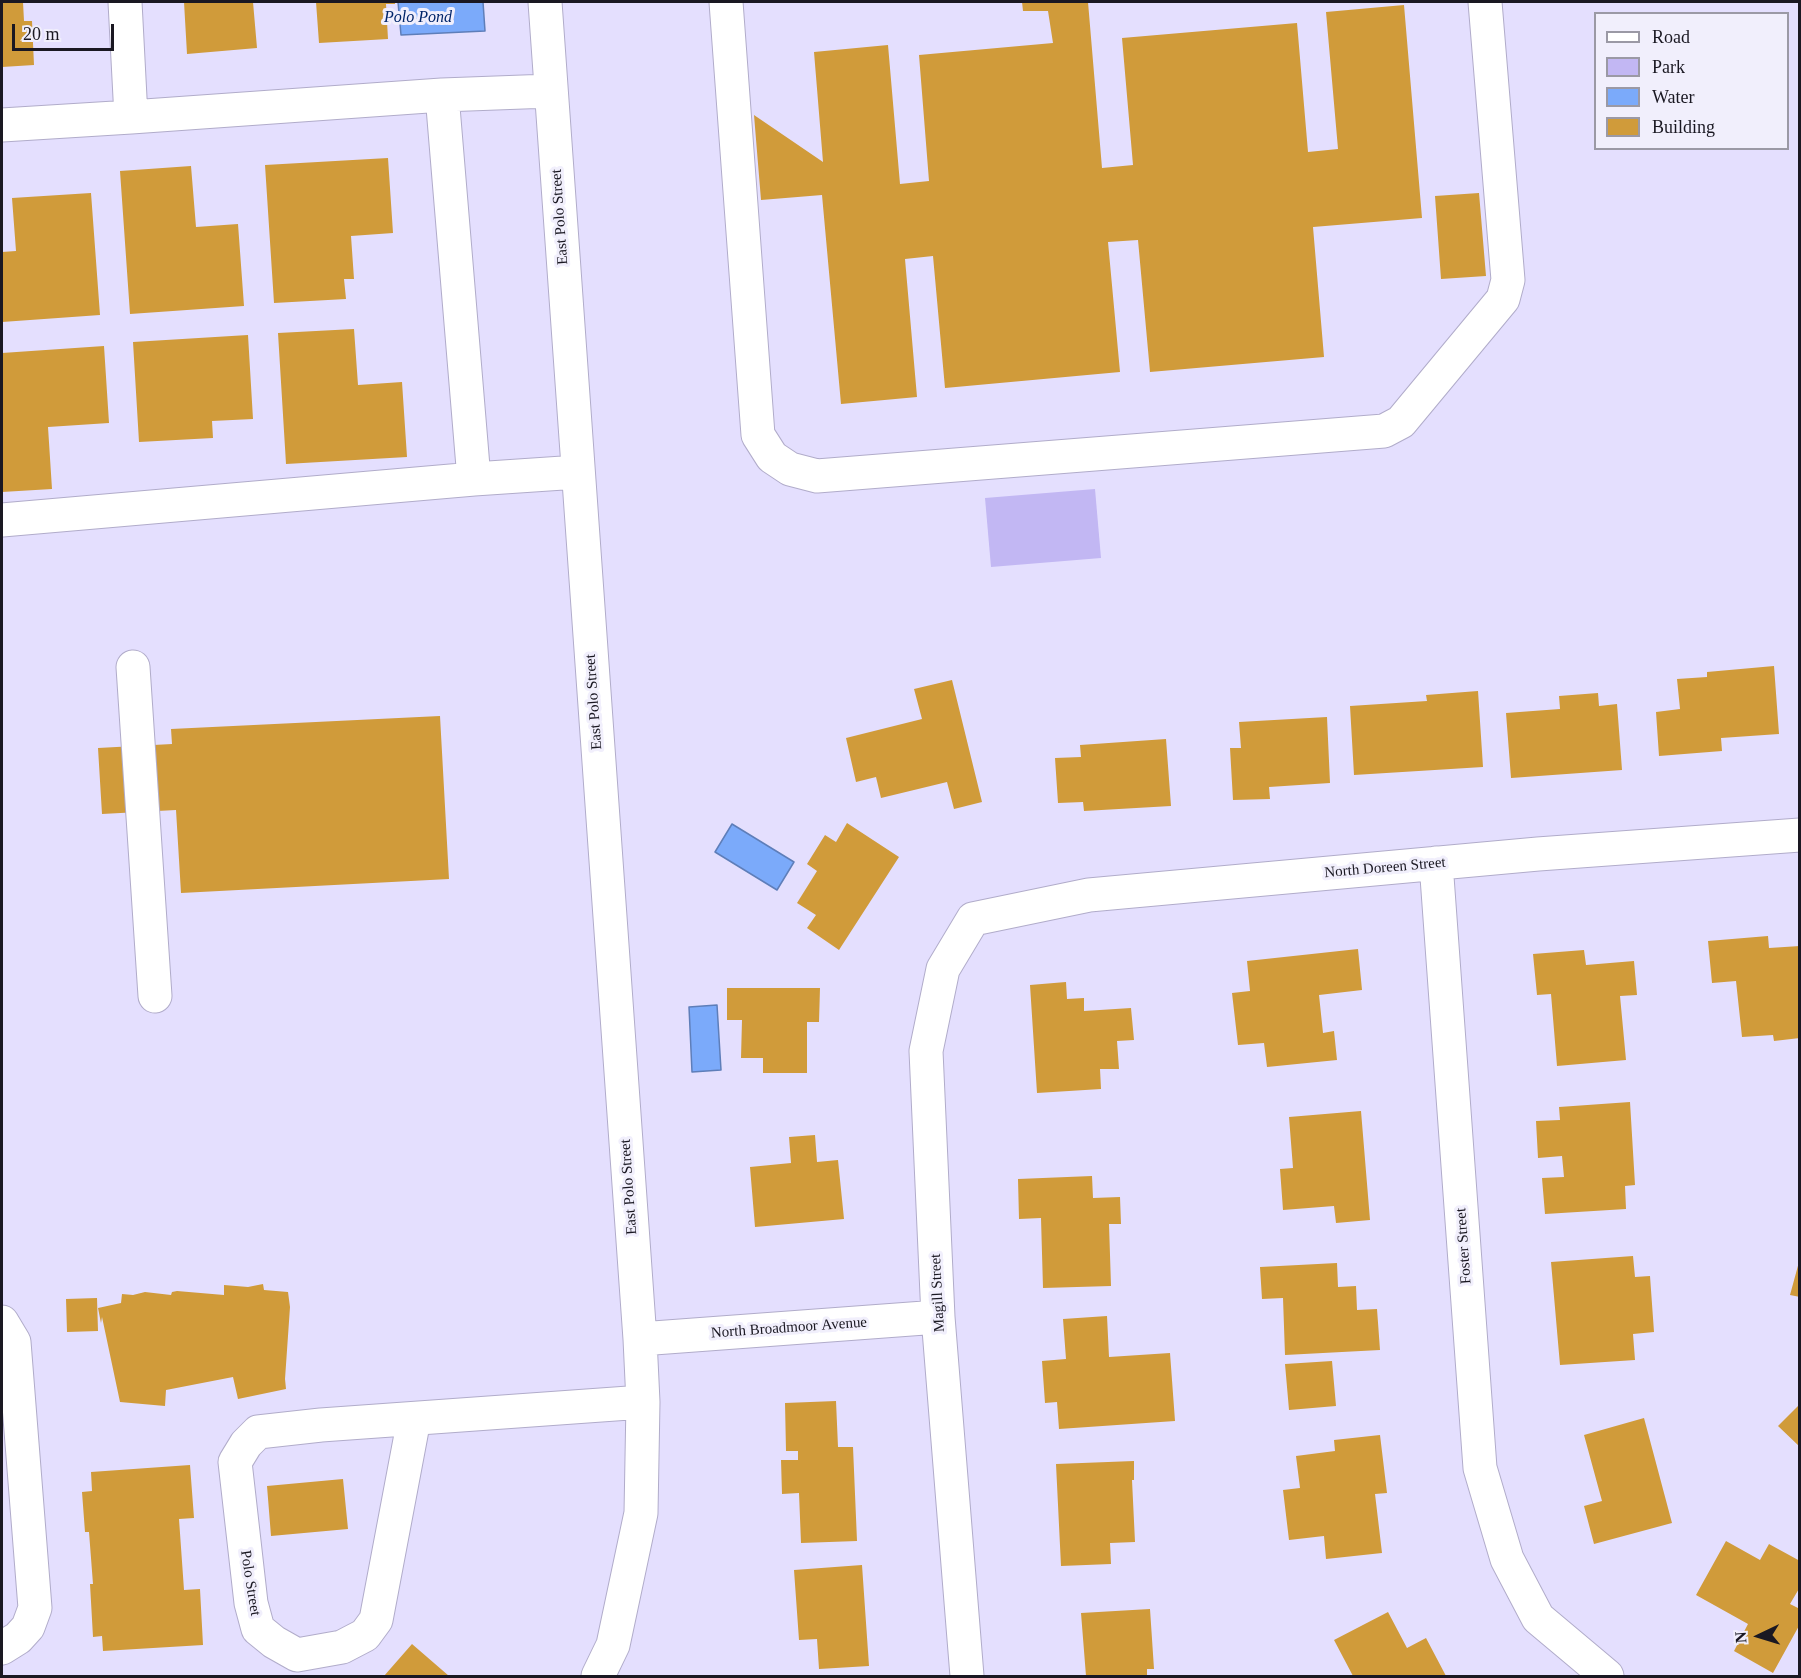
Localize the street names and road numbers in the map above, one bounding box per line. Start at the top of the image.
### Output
street label: East Polo Street [548,169,572,265]
street label: East Polo Street [582,654,606,750]
street label: North Doreen Street [1324,854,1446,882]
street label: East Polo Street [617,1139,641,1235]
street label: Foster Street [1452,1207,1476,1285]
street label: Magill Street [927,1253,949,1333]
street label: North Broadmoor Avenue [710,1314,868,1342]
street label: Polo Street [236,1549,264,1617]

